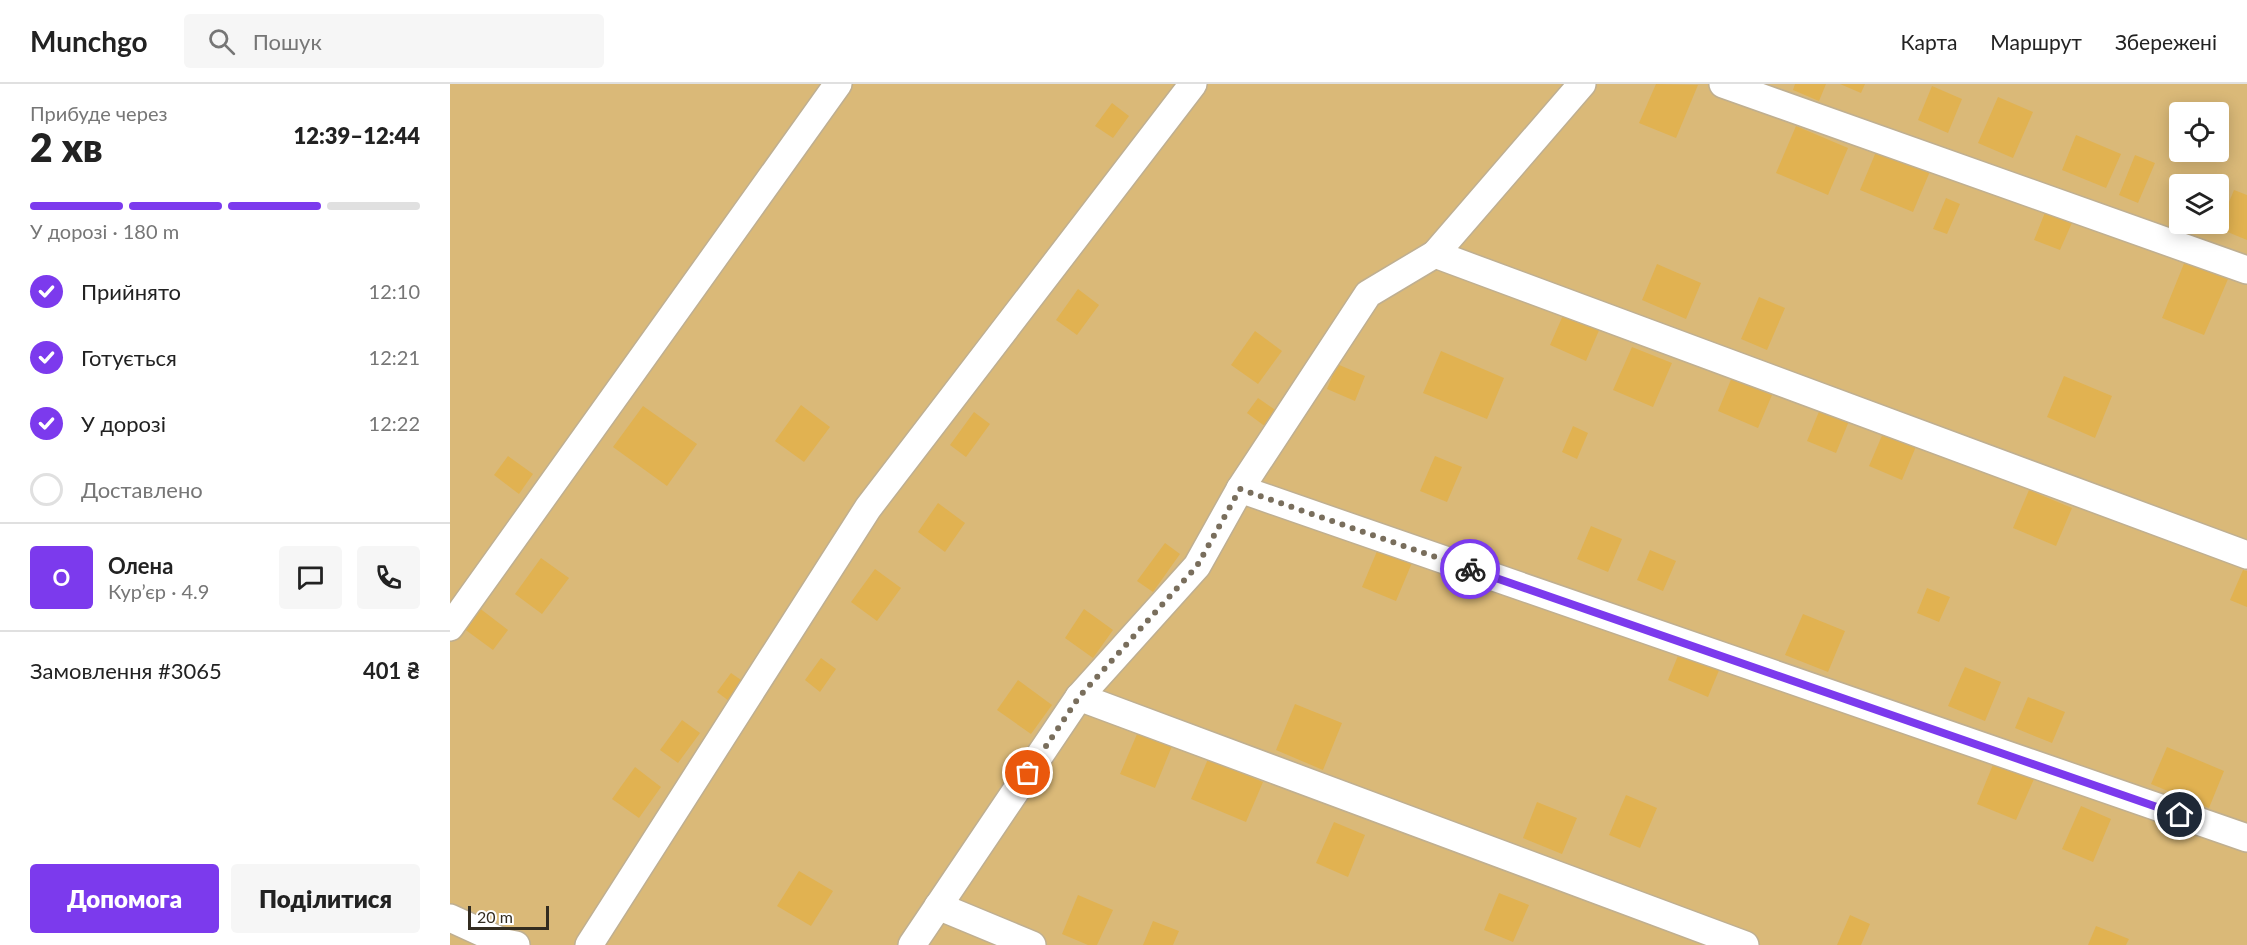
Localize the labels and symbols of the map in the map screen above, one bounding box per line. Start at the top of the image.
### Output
courier [1440,539,1500,599]
pin [1002,747,1053,798]
pin [2154,789,2205,840]
scale bar [468,903,549,930]

